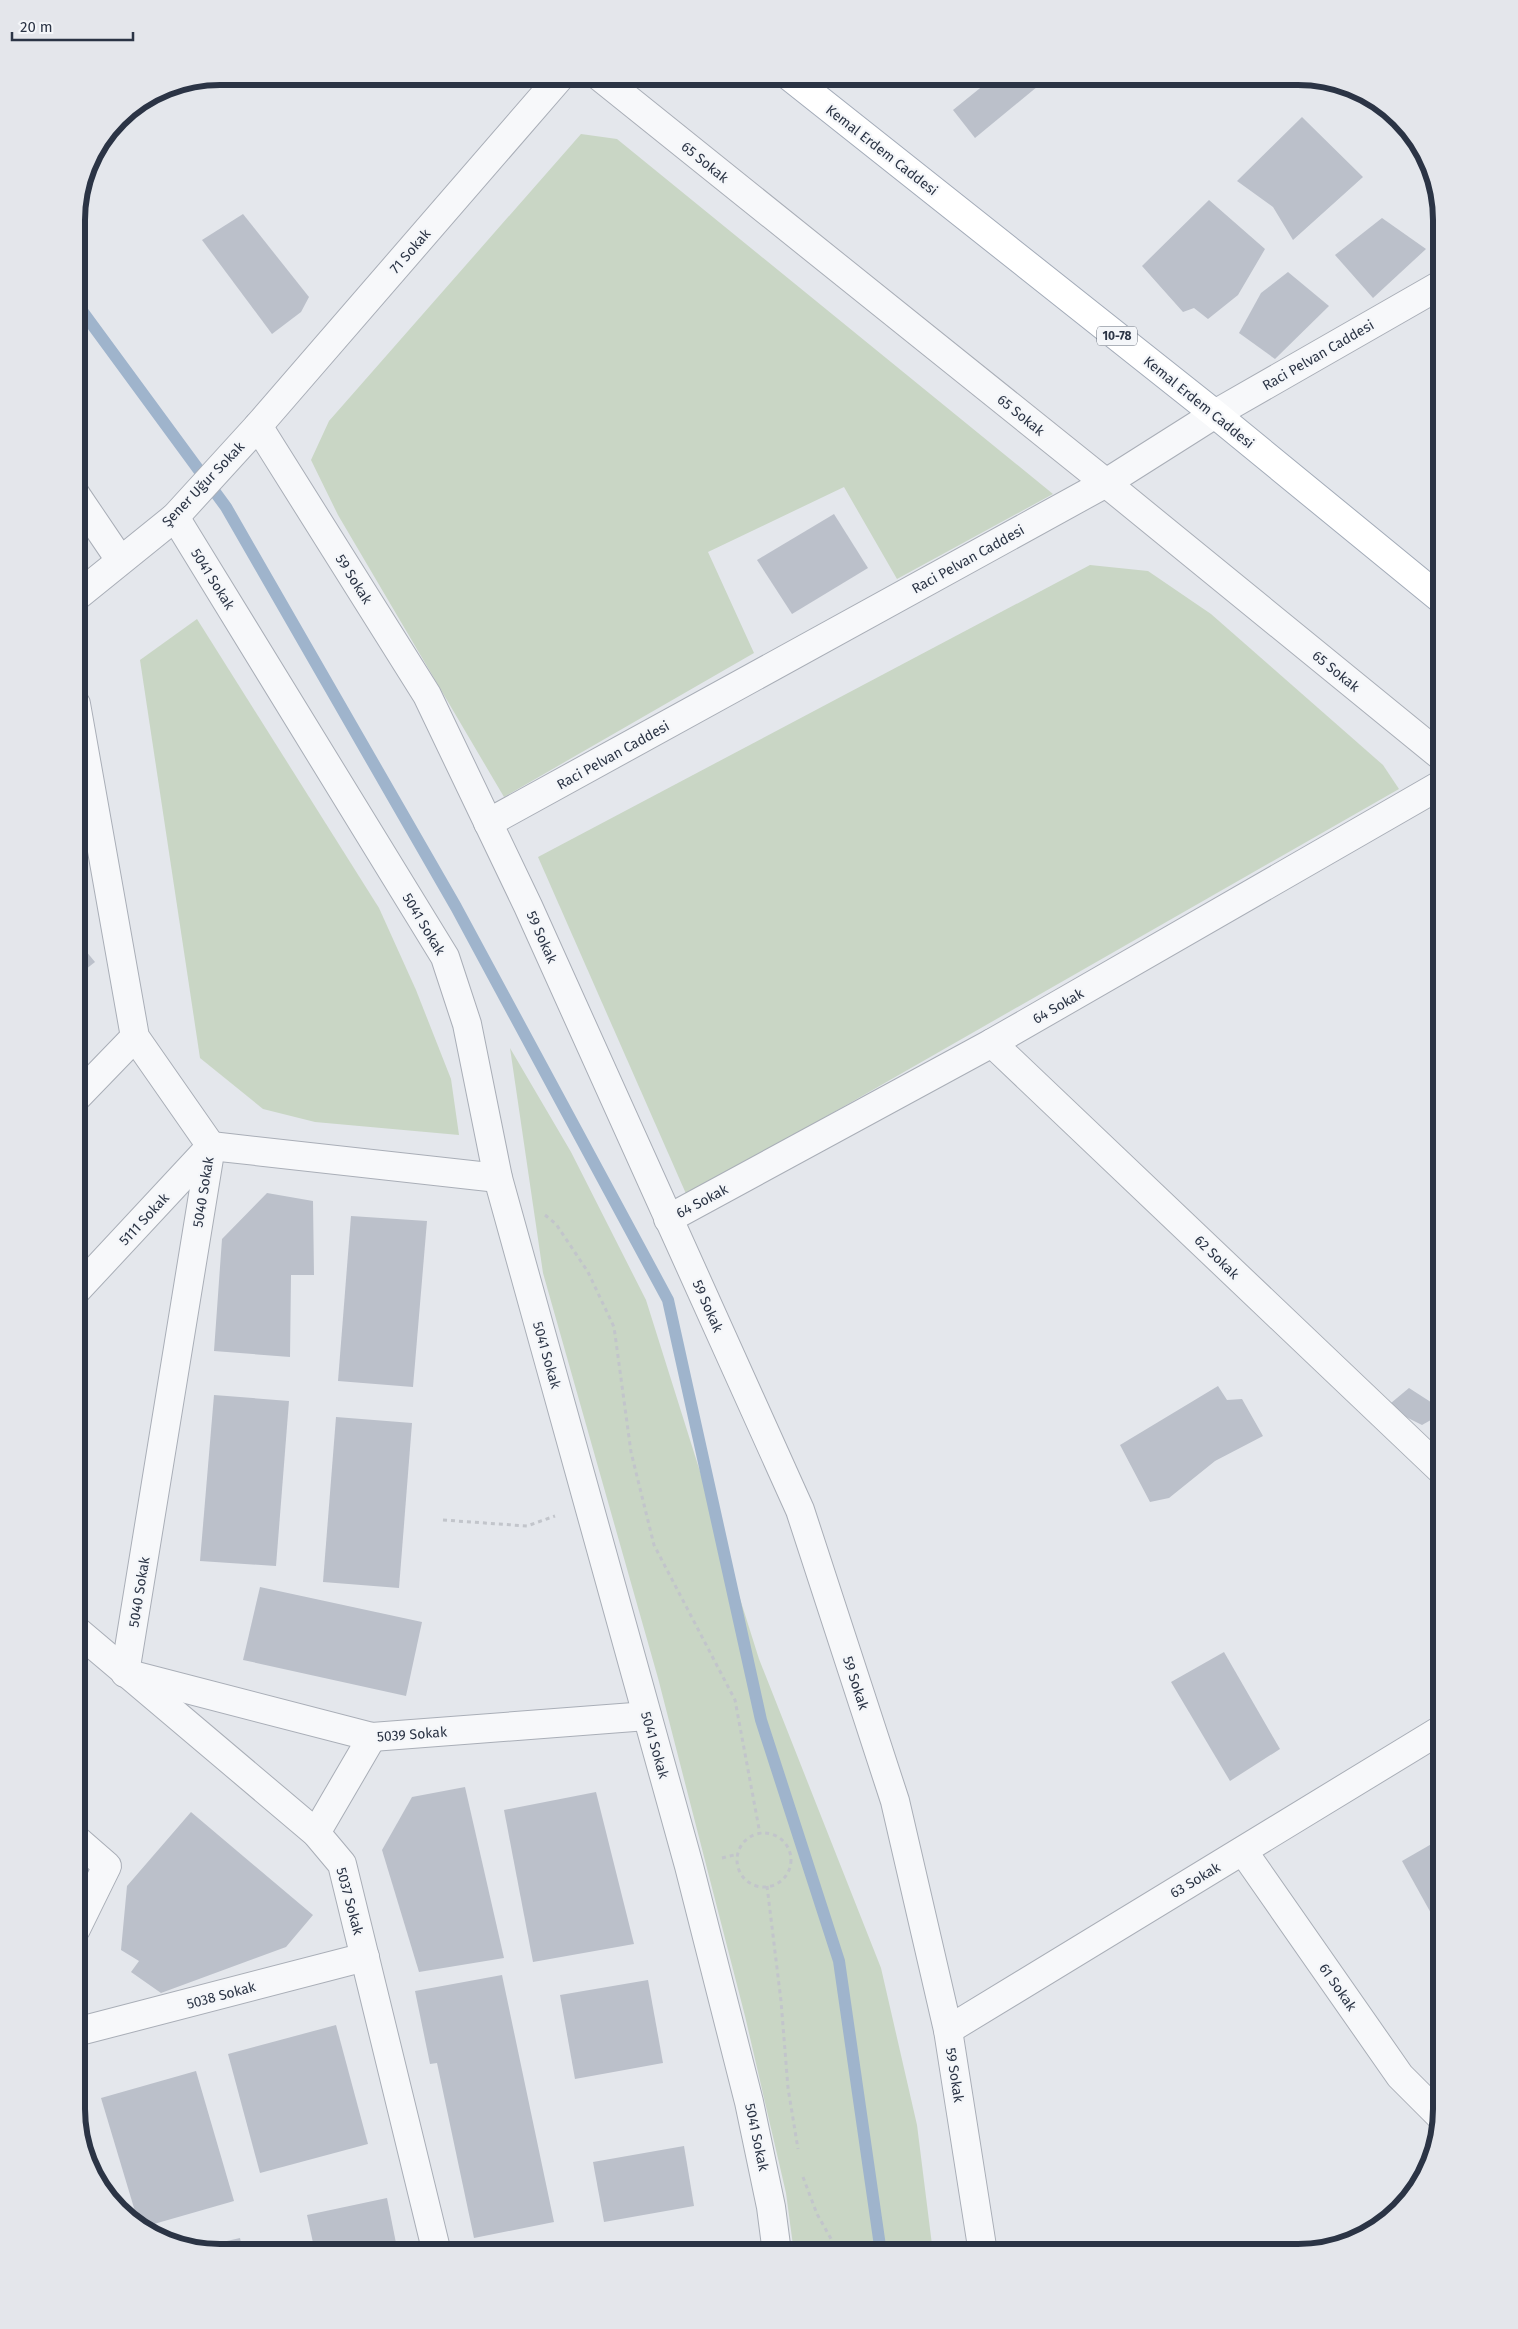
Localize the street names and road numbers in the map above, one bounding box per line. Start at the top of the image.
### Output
street label: Kemal Erdem Caddesi [822,101,941,199]
street label: 65 Sokak [678,138,732,187]
street label: 71 Sokak [386,225,435,277]
street label: Raci Pelvan Caddesi [1259,317,1377,394]
road number: 10-78 [1097,326,1137,346]
street label: Kemal Erdem Caddesi [1140,353,1257,452]
street label: 65 Sokak [994,391,1048,440]
street label: Şener Uğur Sokak [159,438,249,530]
street label: Raci Pelvan Caddesi [909,521,1027,597]
street label: 5041 Sokak [187,546,238,614]
street label: 59 Sokak [332,551,376,608]
street label: 65 Sokak [1309,647,1363,696]
street label: Raci Pelvan Caddesi [554,717,672,793]
street label: 5041 Sokak [399,890,449,959]
street label: 59 Sokak [523,908,561,967]
street label: 64 Sokak [1030,985,1088,1028]
street label: 5040 Sokak [190,1155,218,1229]
street label: 64 Sokak [673,1180,732,1222]
street label: 5111 Sokak [116,1189,173,1249]
street label: 62 Sokak [1191,1232,1243,1283]
street label: 59 Sokak [689,1277,727,1336]
street label: 5041 Sokak [529,1320,564,1391]
street label: 5040 Sokak [126,1555,154,1629]
street label: 59 Sokak [839,1654,872,1713]
street label: 5041 Sokak [637,1710,672,1781]
street label: 5039 Sokak [376,1724,448,1745]
street label: 63 Sokak [1167,1858,1224,1902]
street label: 5037 Sokak [332,1866,367,1937]
street label: 61 Sokak [1315,1960,1361,2015]
street label: 5038 Sokak [185,1978,258,2013]
street label: 59 Sokak [942,2046,967,2105]
street label: 5041 Sokak [741,2102,772,2173]

